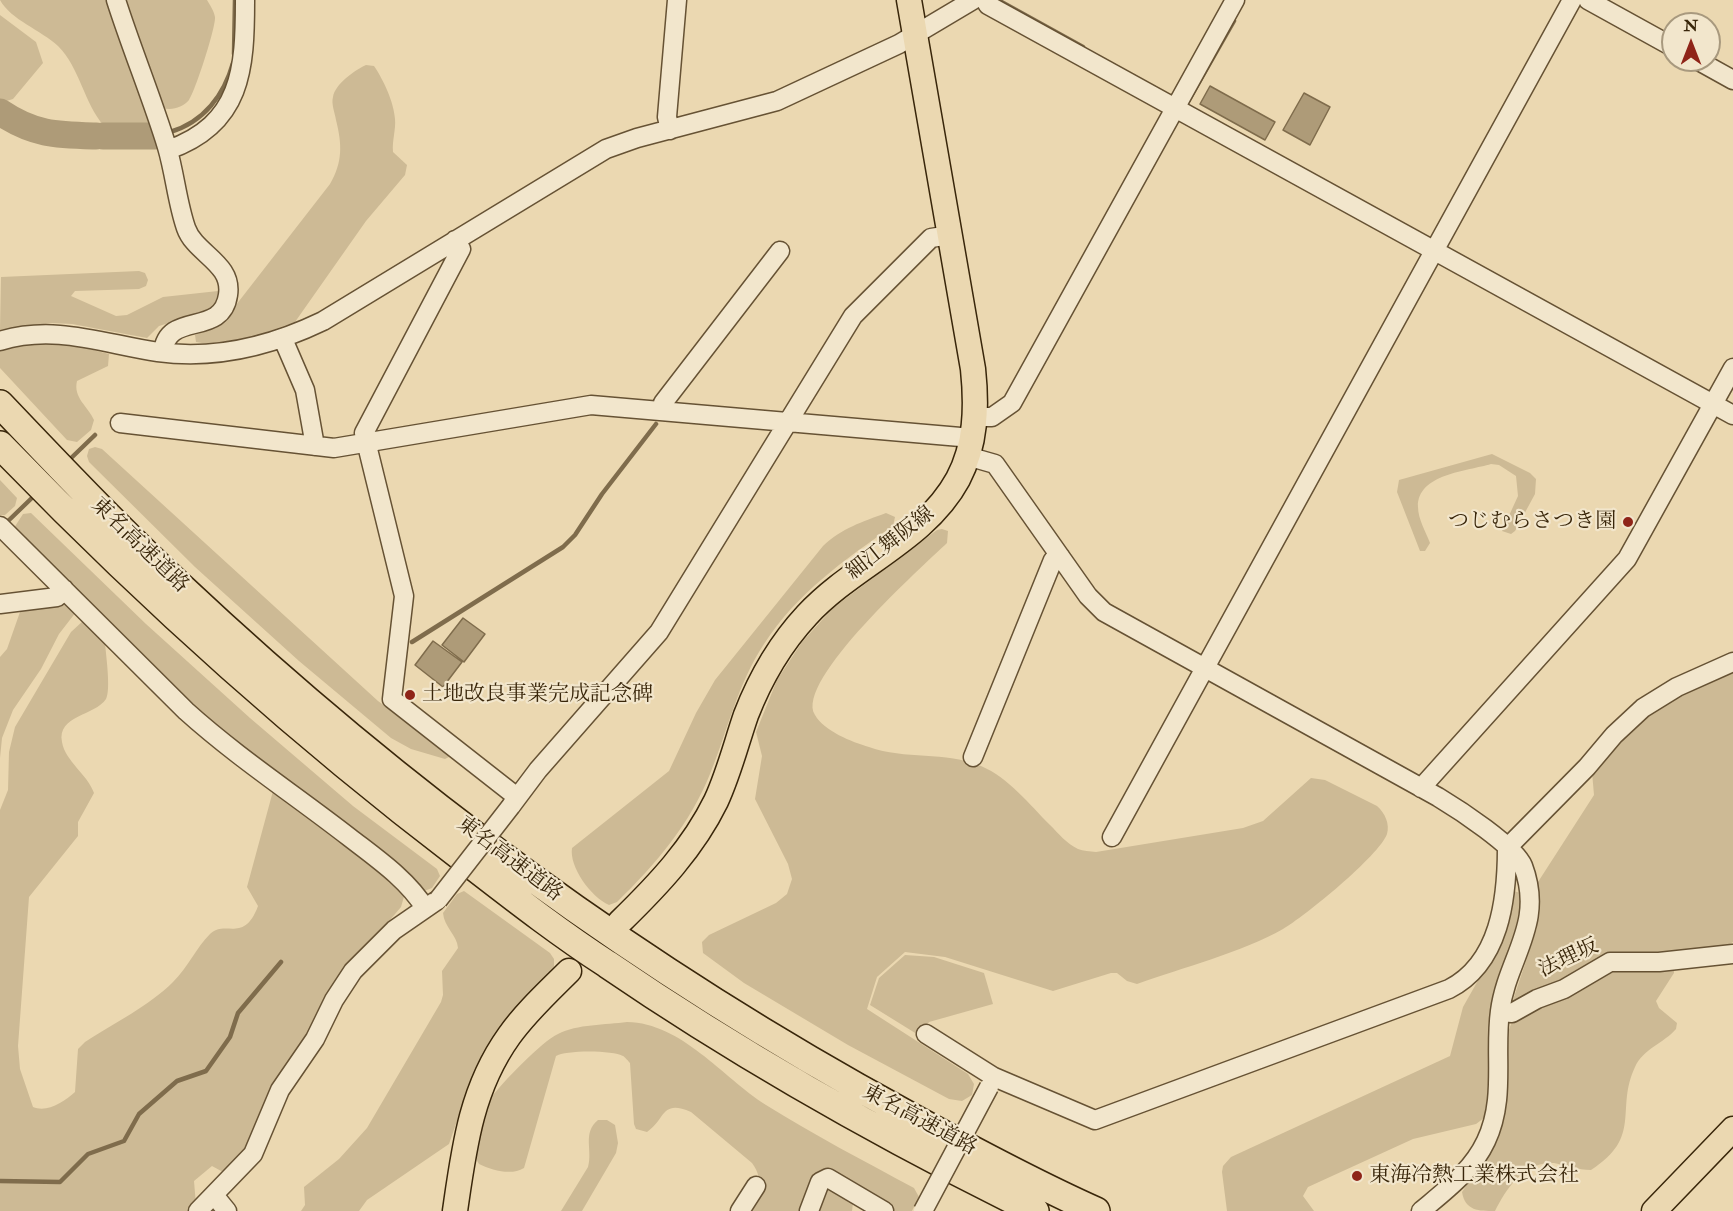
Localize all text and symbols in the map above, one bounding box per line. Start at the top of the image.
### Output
north arrow [1661,12,1721,72]
text: N [1684,16,1698,36]
street label: 東名高速道路 [85,493,193,599]
street label: 細江舞阪線 [842,502,940,586]
place label: つじむらさつき園 [1448,509,1616,535]
marker: つじむらさつき園 [1621,515,1635,529]
place label: 土地改良事業完成記念碑 [422,682,653,708]
marker: 土地改良事業完成記念碑 [403,688,417,702]
street label: 東名高速道路 [451,812,567,908]
street label: 法理坂 [1535,934,1603,984]
street label: 東名高速道路 [857,1080,981,1162]
place label: 東海冷熱工業株式会社 [1369,1163,1579,1189]
marker: 東海冷熱工業株式会社 [1350,1169,1364,1183]

